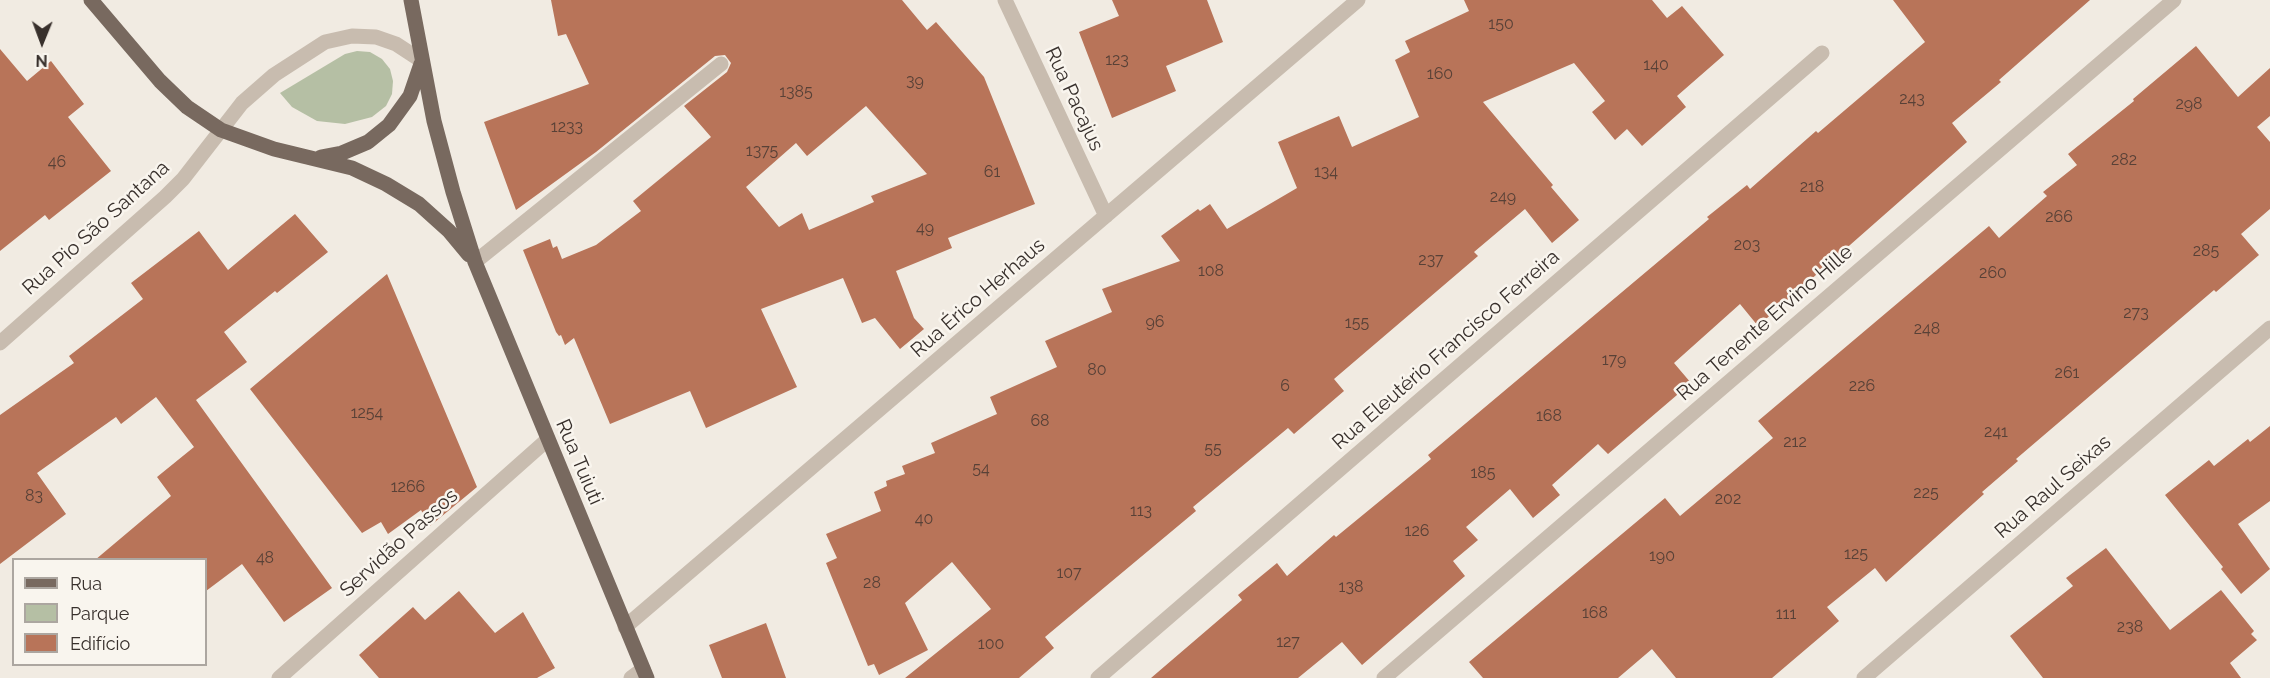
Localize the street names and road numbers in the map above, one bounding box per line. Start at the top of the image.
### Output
street label: Rua Pacajus [1039,43,1109,155]
street label: Rua Pio São Santana [18,156,174,300]
street label: Rua Érico Herhaus [906,233,1050,363]
street label: Rua Tenente Ervino Hille [1672,240,1858,406]
street label: Rua Eleutério Francisco Ferreira [1328,245,1564,455]
street label: Rua Tuiuti [550,416,608,508]
street label: Rua Raul Seixas [1990,430,2116,544]
street label: Servidão Passos [335,484,463,602]

